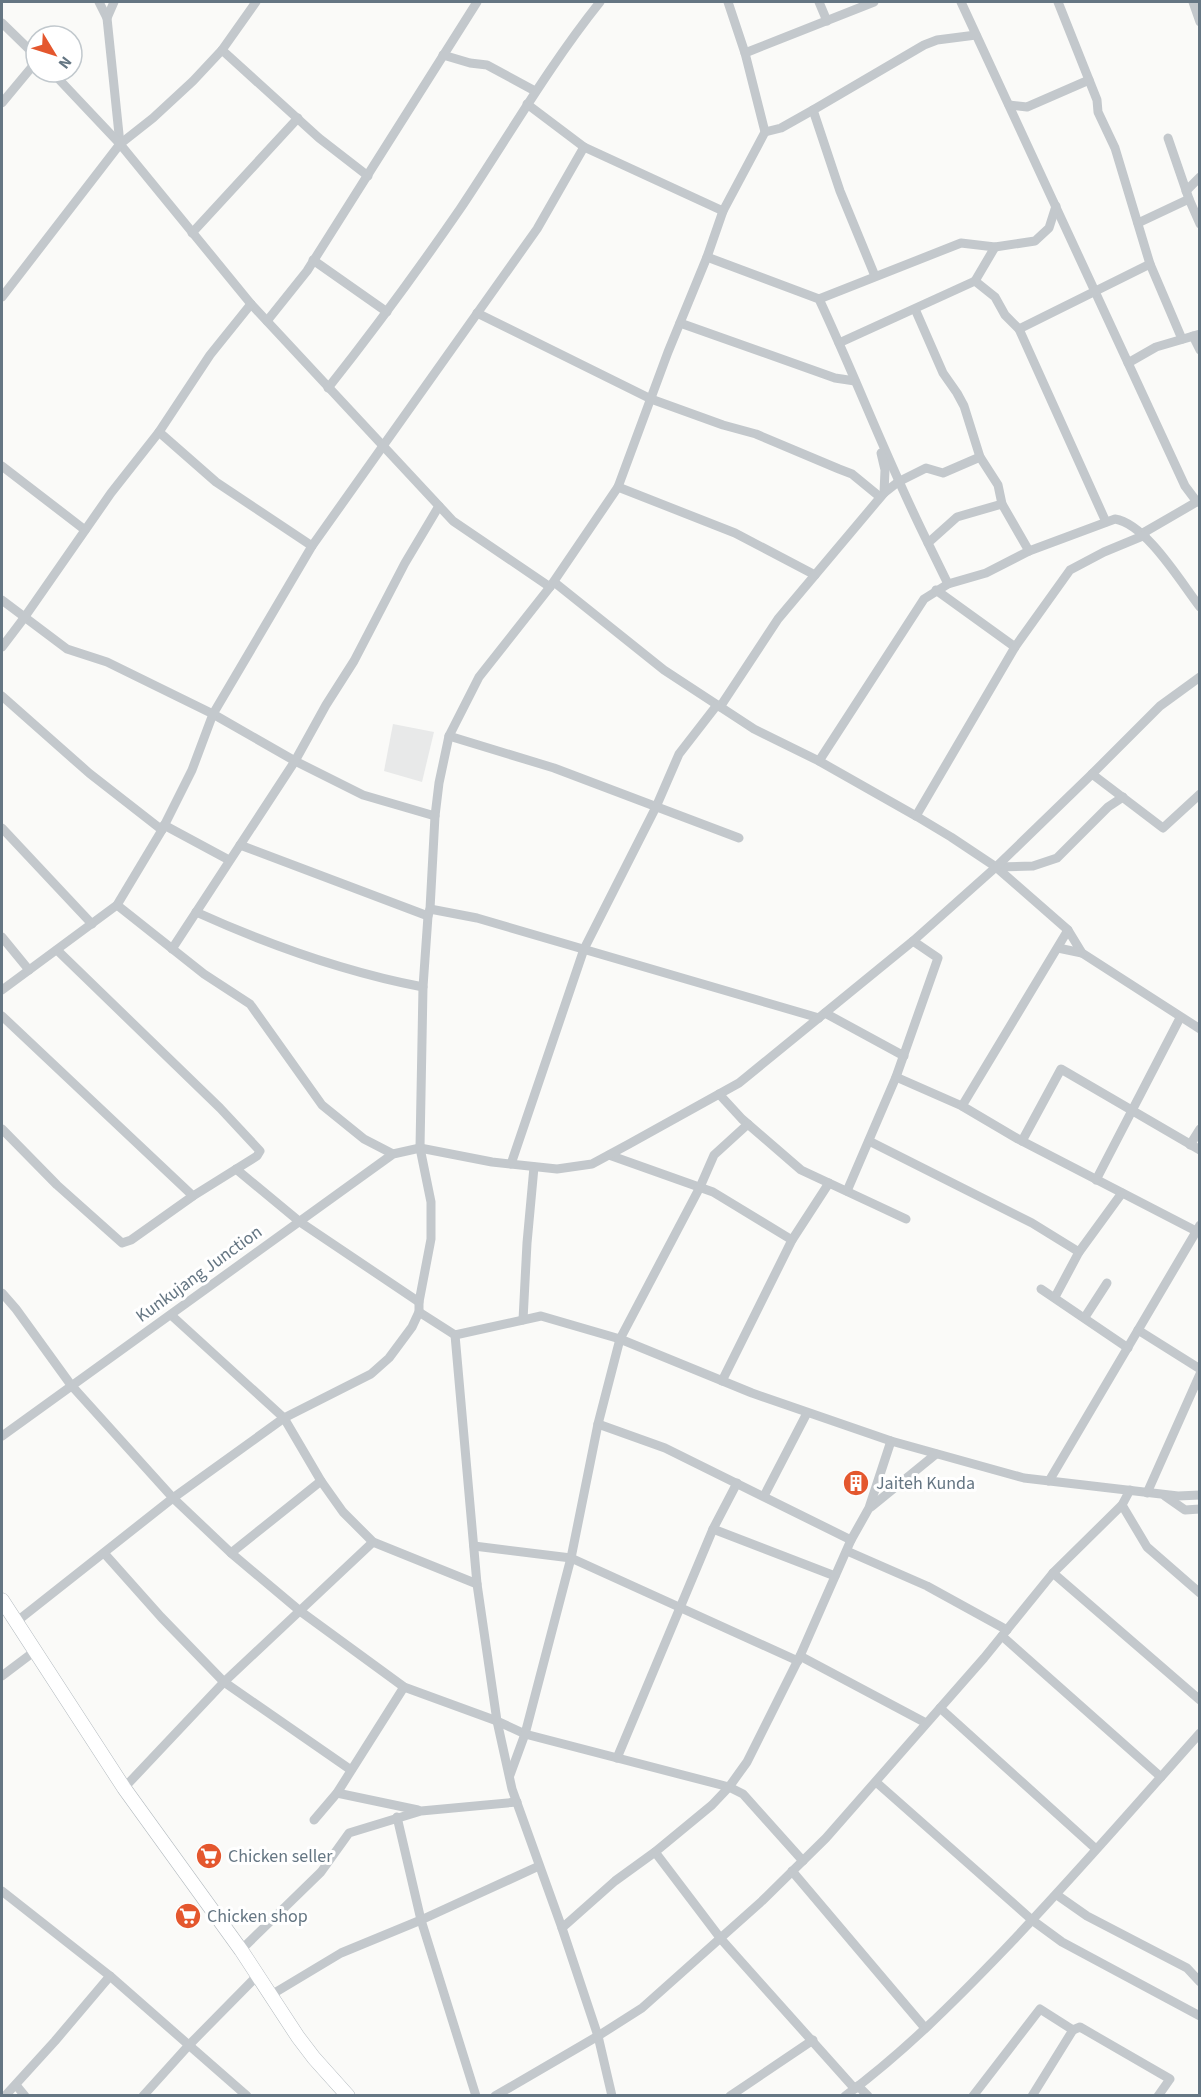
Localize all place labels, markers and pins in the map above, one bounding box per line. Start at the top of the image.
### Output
building icon: Jaiteh Kunda [841,1468,871,1498]
place label: Jaiteh Kunda [876,1471,975,1496]
supermarket icon: Chicken seller [194,1841,224,1871]
place label: Chicken seller [228,1844,333,1869]
supermarket icon: Chicken shop [173,1901,203,1931]
place label: Chicken shop [207,1904,308,1929]

